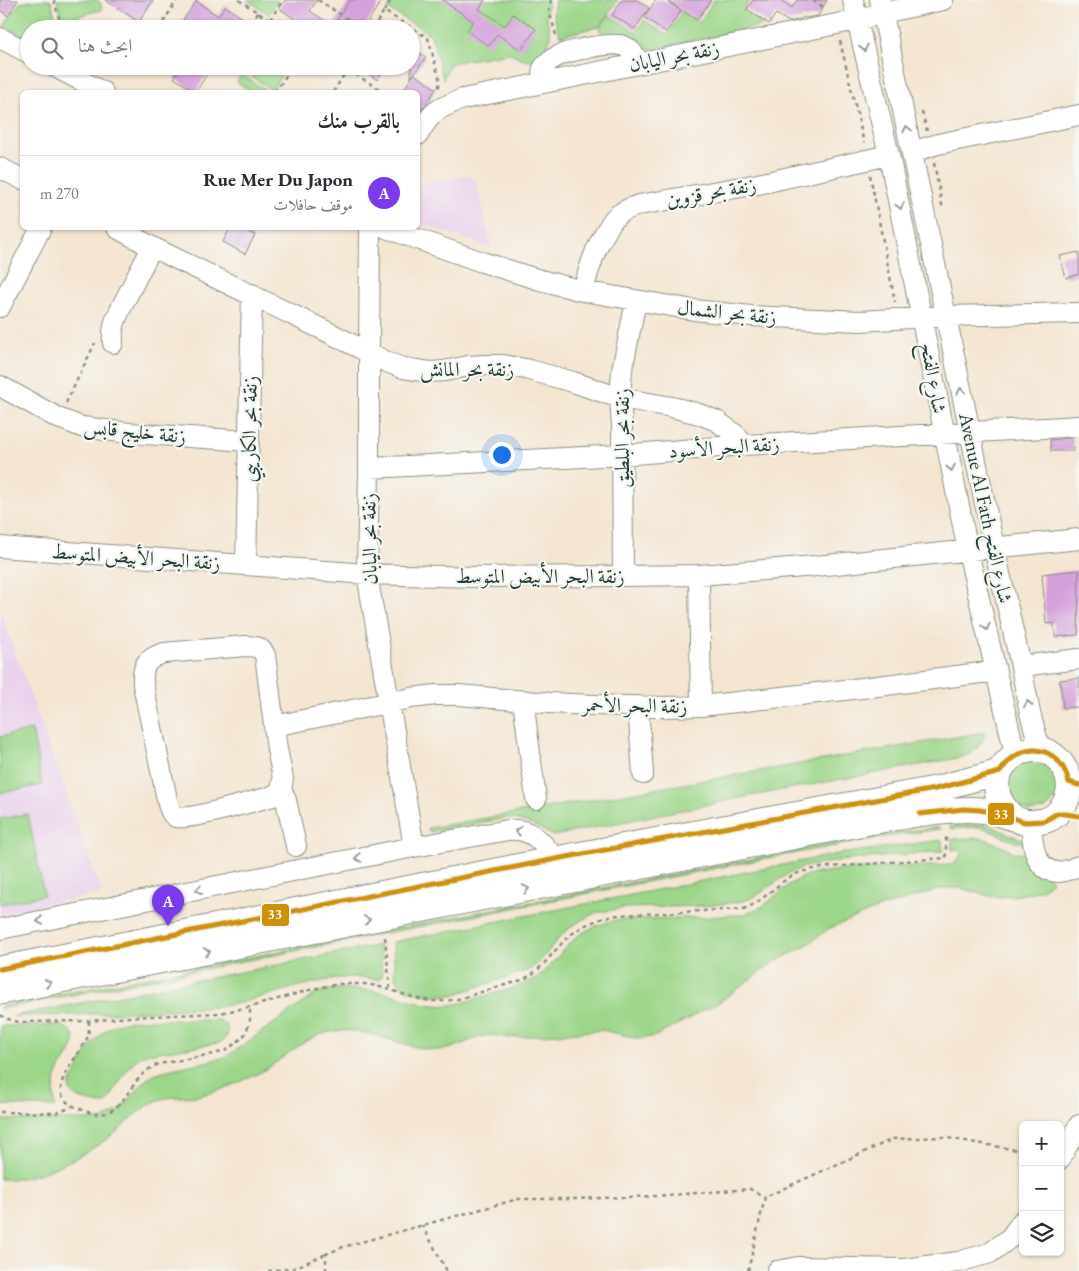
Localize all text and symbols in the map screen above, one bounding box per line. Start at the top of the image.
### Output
search box [20,20,420,75]
text: ابحث هنا [78,33,132,58]
icon: search [38,34,66,62]
street label: زنقة بحر اليابان [626,34,722,78]
one-way arrow [858,43,868,51]
text: بالقرب منك [317,107,400,134]
one-way arrow [903,125,913,134]
text: Rue Mer Du Japon [203,167,353,192]
street label: زنقة بحر قزوين [664,171,758,213]
text: 270 m [40,183,79,204]
text: A [378,183,390,204]
text: موقف حافلات [273,194,353,215]
one-way arrow [894,202,904,210]
street label: زنقة بحر الشمال [676,294,778,330]
street label: شارع الفتح [910,340,953,416]
street label: زنقة بحر المانش [420,356,514,383]
street label: زنقة بحر الكاريبي [235,375,268,483]
one-way arrow [956,387,967,396]
street label: زنقة بحر البلطيق [609,388,635,488]
street label: Avenue Al Fath شارع الفتح [948,409,1019,607]
street label: زنقة خليج قابس [82,413,187,454]
street label: زنقة البحر الأسود [668,428,780,464]
your location [489,442,515,468]
one-way arrow [945,464,956,473]
street label: زنقة بحر اليابان [355,493,383,585]
street label: زنقة البحر الأبيض المتوسط [51,536,222,577]
street label: زنقة البحر الأبيض المتوسط [455,561,625,590]
one-way arrow [980,623,991,632]
street label: زنقة البحر الأحمر [580,689,688,719]
one-way arrow [1023,700,1034,709]
line badge: 33 [987,802,1015,826]
text: 33 [994,805,1008,823]
one-way arrow [514,826,522,837]
one-way arrow [354,852,363,863]
one-way arrow [195,884,203,895]
one-way arrow [522,884,531,894]
pin: A [152,885,184,926]
line badge: 33 [261,903,290,927]
text: 33 [268,905,282,923]
one-way arrow [362,915,371,925]
one-way arrow [35,916,44,926]
one-way arrow [203,947,212,957]
one-way arrow [43,978,52,989]
map controls [1019,1121,1064,1256]
button: + [1019,1121,1064,1166]
button: − [1019,1166,1064,1211]
button: layers [1019,1211,1064,1256]

